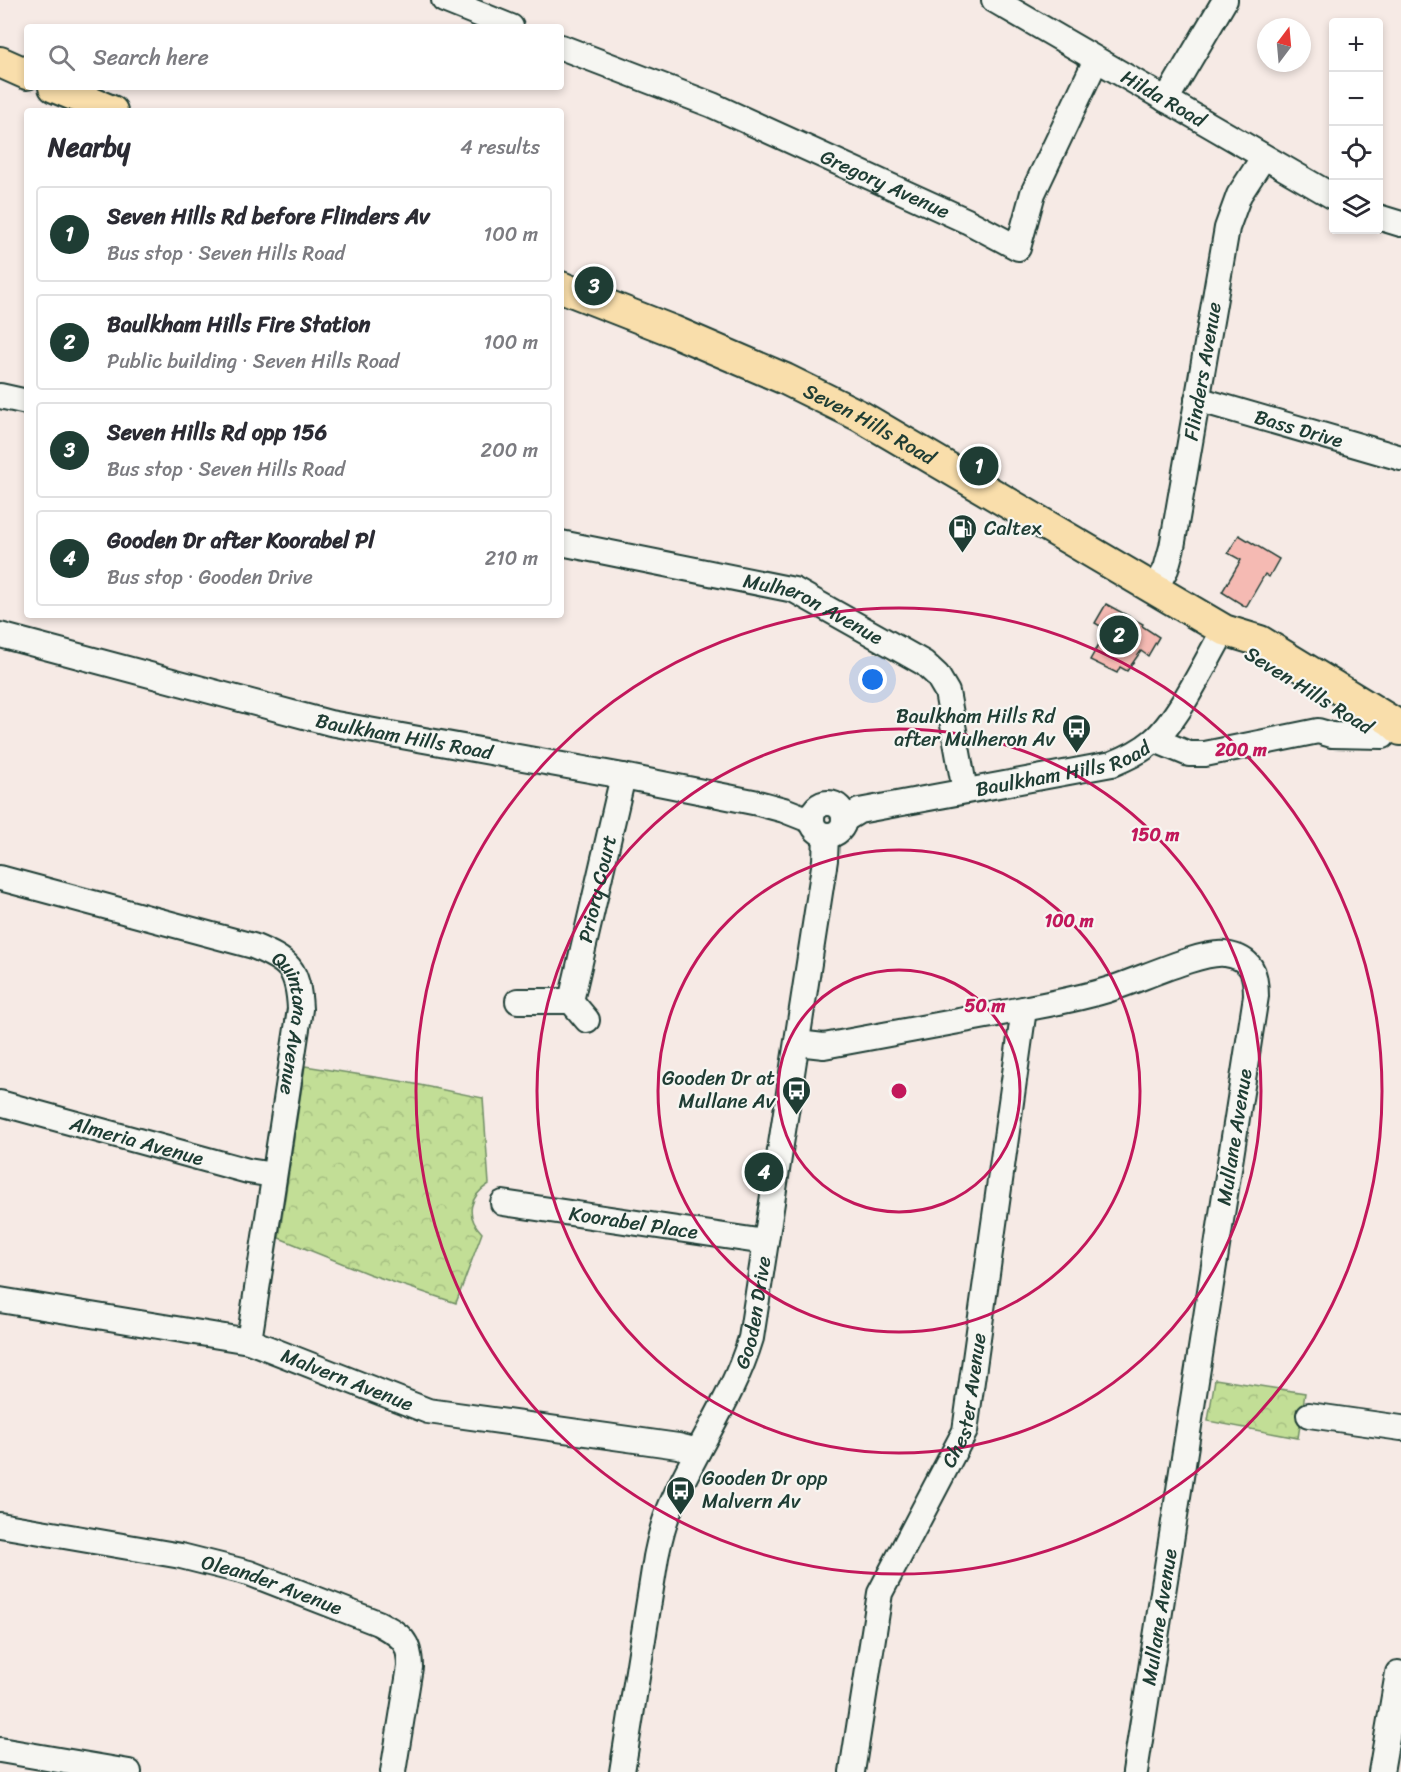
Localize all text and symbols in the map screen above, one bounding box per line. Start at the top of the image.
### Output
north arrow [1257,18,1311,72]
map controls [1329,18,1383,234]
button: + [1329,18,1383,72]
search box [24,24,564,90]
text: Search here [93,38,209,77]
icon: search [45,41,78,74]
street label: Hilda Road [1114,60,1214,138]
button: − [1329,72,1383,126]
text: Nearby [48,124,130,170]
button: locate [1329,126,1383,180]
text: 4 results [460,130,540,165]
street label: Gregory Avenue [814,140,955,229]
button: layers [1329,180,1383,234]
text: Seven Hills Rd before Flinders Av [107,197,430,236]
text: 1 [65,217,74,252]
text: 100 m [484,217,538,252]
text: Bus stop · Seven Hills Road [107,236,345,271]
pin: 3 [574,264,614,308]
street label: Flinders Avenue [1174,299,1232,443]
text: Baulkham Hills Fire Station [107,305,370,344]
text: 2 [64,325,75,360]
text: 100 m [484,325,538,360]
text: Public building · Seven Hills Road [107,344,399,379]
street label: Seven Hills Road [797,374,944,476]
street label: Bass Drive [1250,399,1348,458]
text: Seven Hills Rd opp 156 [107,413,327,452]
text: 3 [64,433,75,468]
text: 200 m [481,433,538,468]
pin: 1 [960,444,998,488]
text: Bus stop · Seven Hills Road [107,452,345,487]
place label: Caltex [984,511,1042,546]
fuel station icon: Caltex [947,512,979,554]
text: Gooden Dr after Koorabel Pl [107,521,375,560]
text: 4 [63,541,76,576]
text: 210 m [485,541,538,576]
text: Bus stop · Gooden Drive [107,560,313,595]
street label: Mulheron Avenue [740,563,890,655]
pin: 2 [1100,612,1138,658]
street label: Seven Hills Road [1237,637,1381,745]
your location [858,665,887,694]
place label: Baulkham Hills Rd after Mulheron Av [894,699,1056,757]
street label: Baulkham Hills Road [312,703,497,770]
bus stop icon: Baulkham Hills Rd after Mulheron Av [1060,712,1092,754]
street label: Baulkham Hills Road [973,730,1159,807]
text: 200 m [1214,734,1267,766]
text: 150 m [1131,819,1179,851]
street label: Priory Court [568,831,627,946]
text: 100 m [1045,905,1094,937]
street label: Quintana Avenue [264,942,317,1097]
text: 50 m [965,990,1006,1022]
place label: Gooden Dr at Mullane Av [662,1061,777,1119]
street label: Mullane Avenue [1206,1066,1263,1208]
bus stop icon: Gooden Dr at Mullane Av [780,1074,812,1116]
centre of rings [889,1081,909,1101]
street label: Almeria Avenue [65,1106,208,1176]
pin: 4 [744,1150,783,1194]
street label: Koorabel Place [567,1196,701,1250]
street label: Gooden Drive [725,1254,781,1374]
street label: Chester Avenue [932,1331,997,1474]
street label: Malvern Avenue [276,1338,419,1422]
place label: Gooden Dr opp Malvern Av [702,1461,828,1519]
bus stop icon: Gooden Dr opp Malvern Av [665,1474,697,1516]
street label: Oleander Avenue [198,1545,348,1626]
street label: Mullane Avenue [1131,1546,1188,1688]

